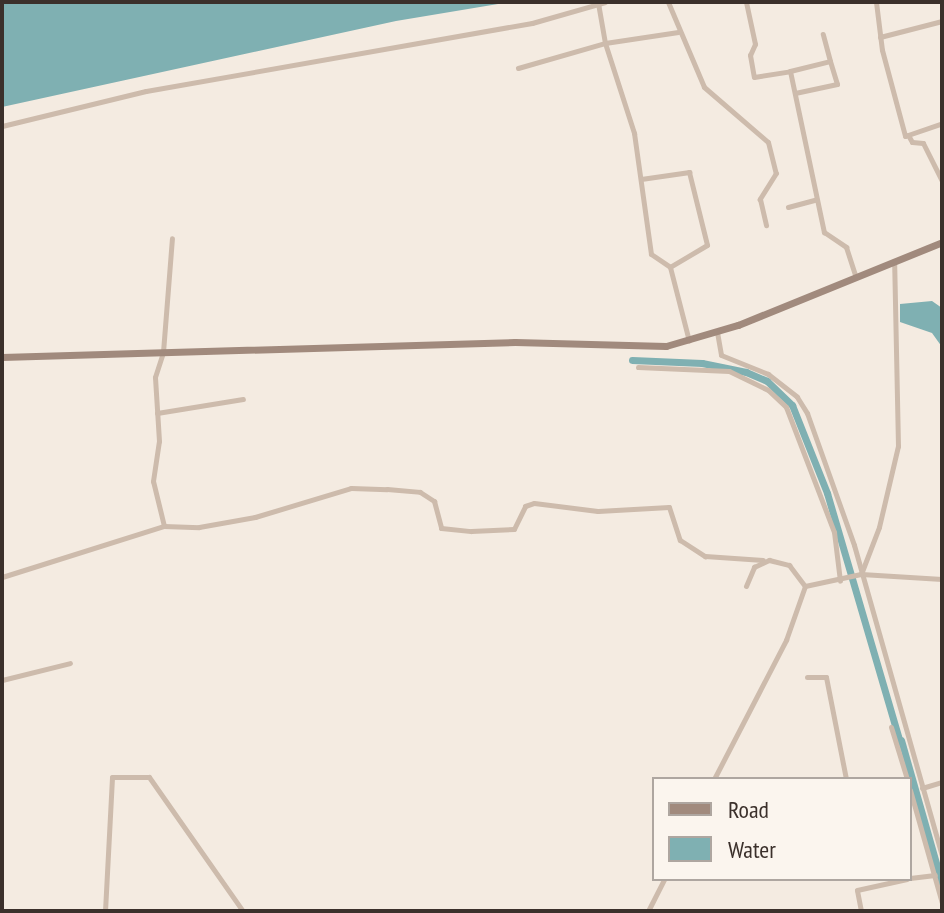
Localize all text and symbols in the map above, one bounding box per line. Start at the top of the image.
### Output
legend [652,777,912,881]
text: Road [728,794,769,825]
text: Water [728,834,776,865]

